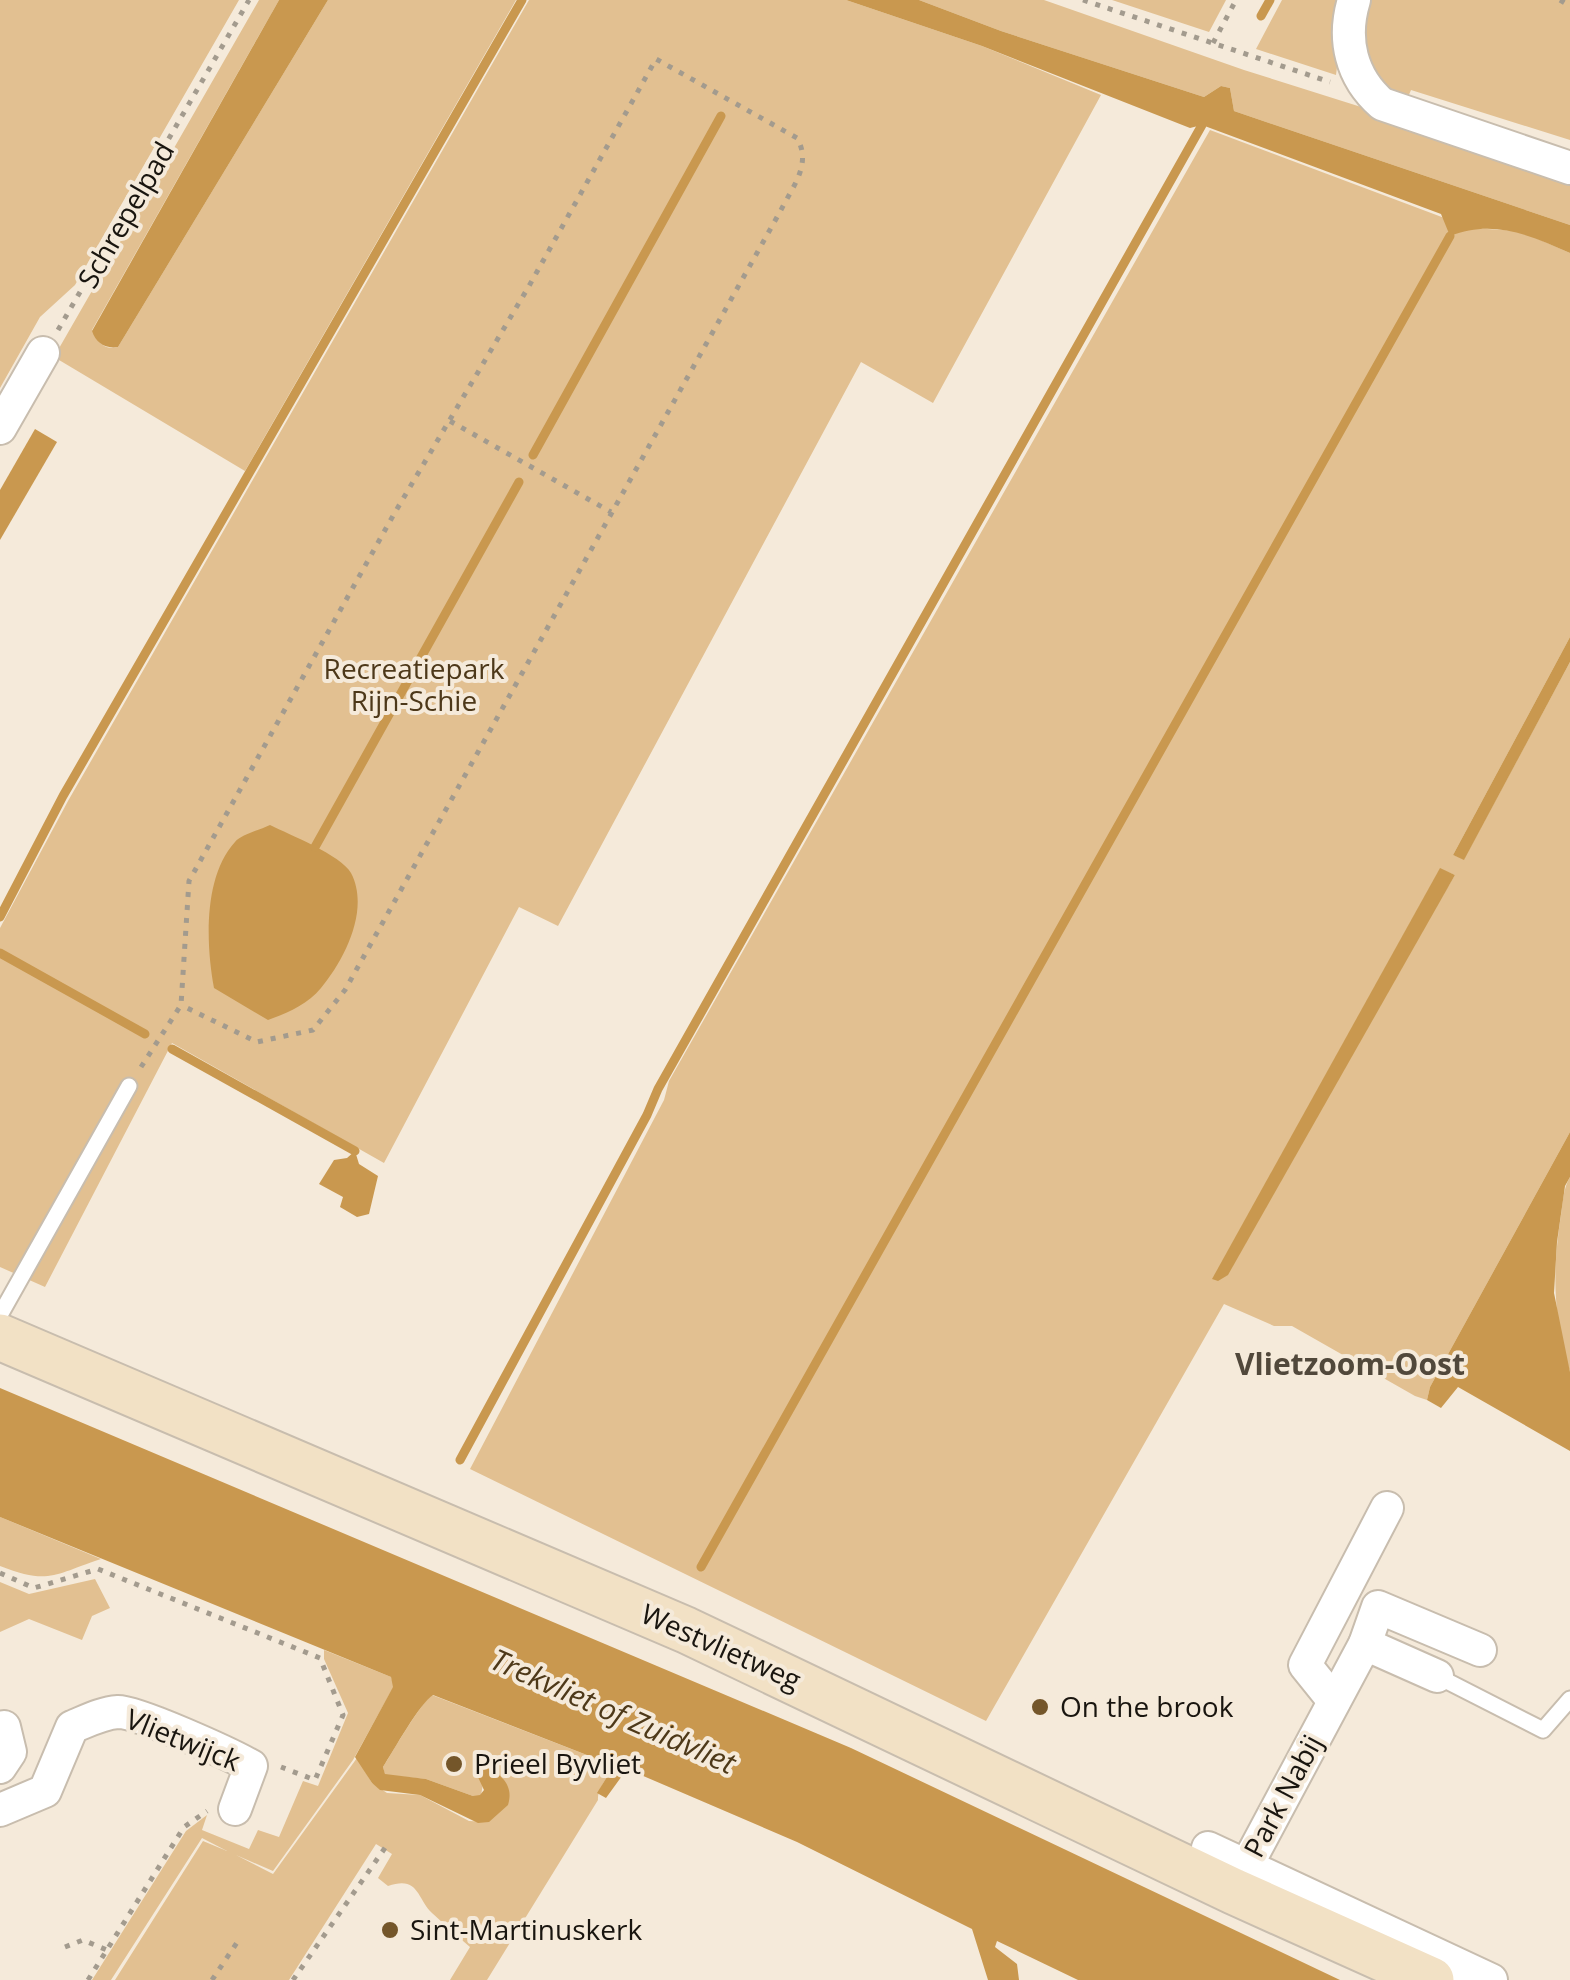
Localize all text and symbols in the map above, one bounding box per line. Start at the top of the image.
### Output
street label: Schrepelpad [68,134,182,295]
park label: Recreatiepark Rijn-Schie [324,649,505,719]
district label: Vlietzoom-Oost [1235,1343,1465,1384]
street label: Westvlietweg [635,1594,807,1698]
water label: Trekvliet of Zuidvliet [485,1638,744,1783]
place label: On the brook [1060,1687,1234,1725]
marker: On the brook [1029,1696,1051,1718]
street label: Vlietwijck [120,1699,247,1779]
street label: Park Nabij [1234,1728,1330,1863]
place label: Prieel Byvliet [474,1744,641,1782]
marker: Prieel Byvliet [443,1753,465,1775]
place label: Sint-Martinuskerk [410,1910,642,1948]
marker: Sint-Martinuskerk [379,1919,401,1941]

